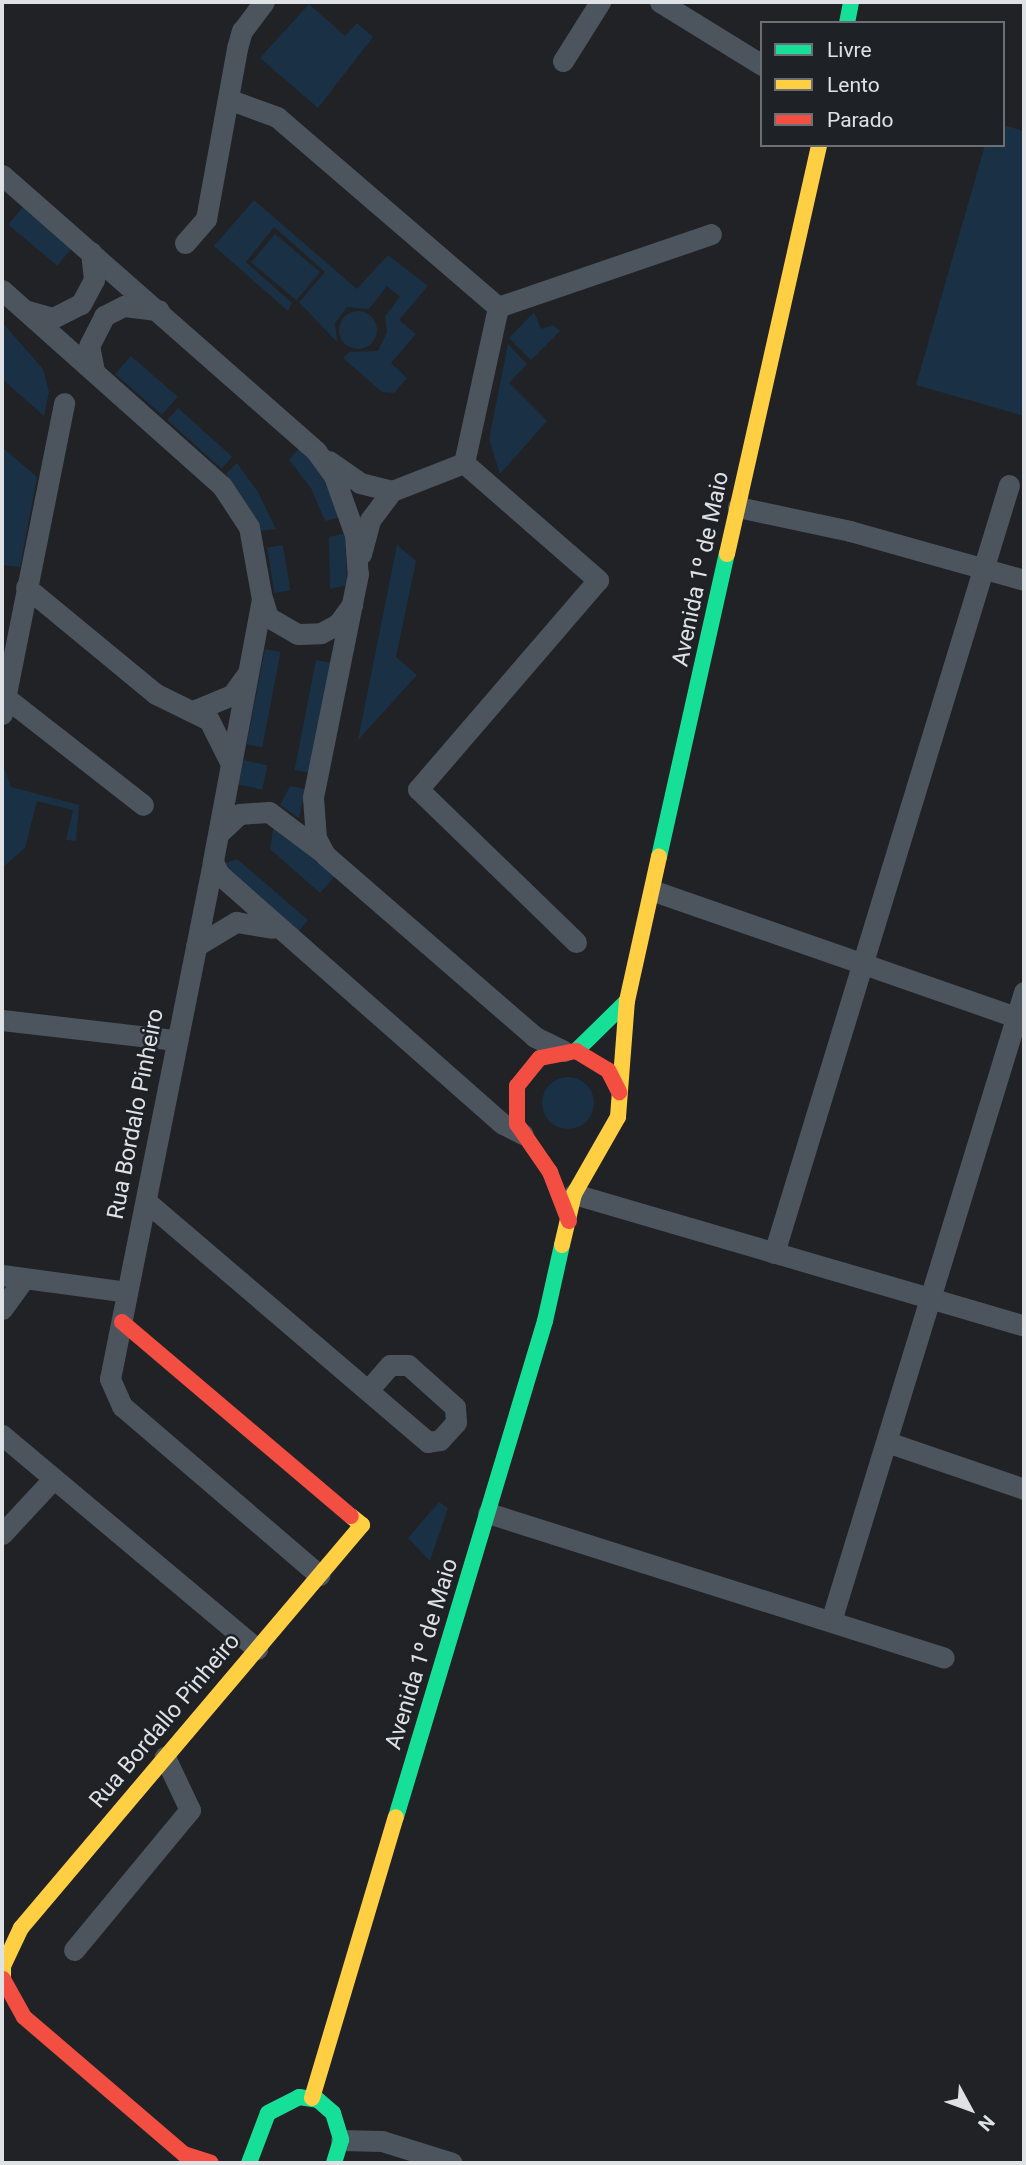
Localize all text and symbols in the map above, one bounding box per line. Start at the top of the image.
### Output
legend [760,21,1005,147]
text: Livre [827,38,872,62]
text: Lento [827,73,880,97]
text: Parado [827,108,894,132]
street label: Avenida 1º de Maio [667,469,735,669]
street label: Rua Bordalo Pinheiro [102,1006,170,1222]
street label: Avenida 1º de Maio [380,1555,464,1753]
street label: Rua Bordallo Pinheiro [84,1628,246,1814]
north arrow [935,2074,1005,2144]
text: N [973,2111,999,2136]

